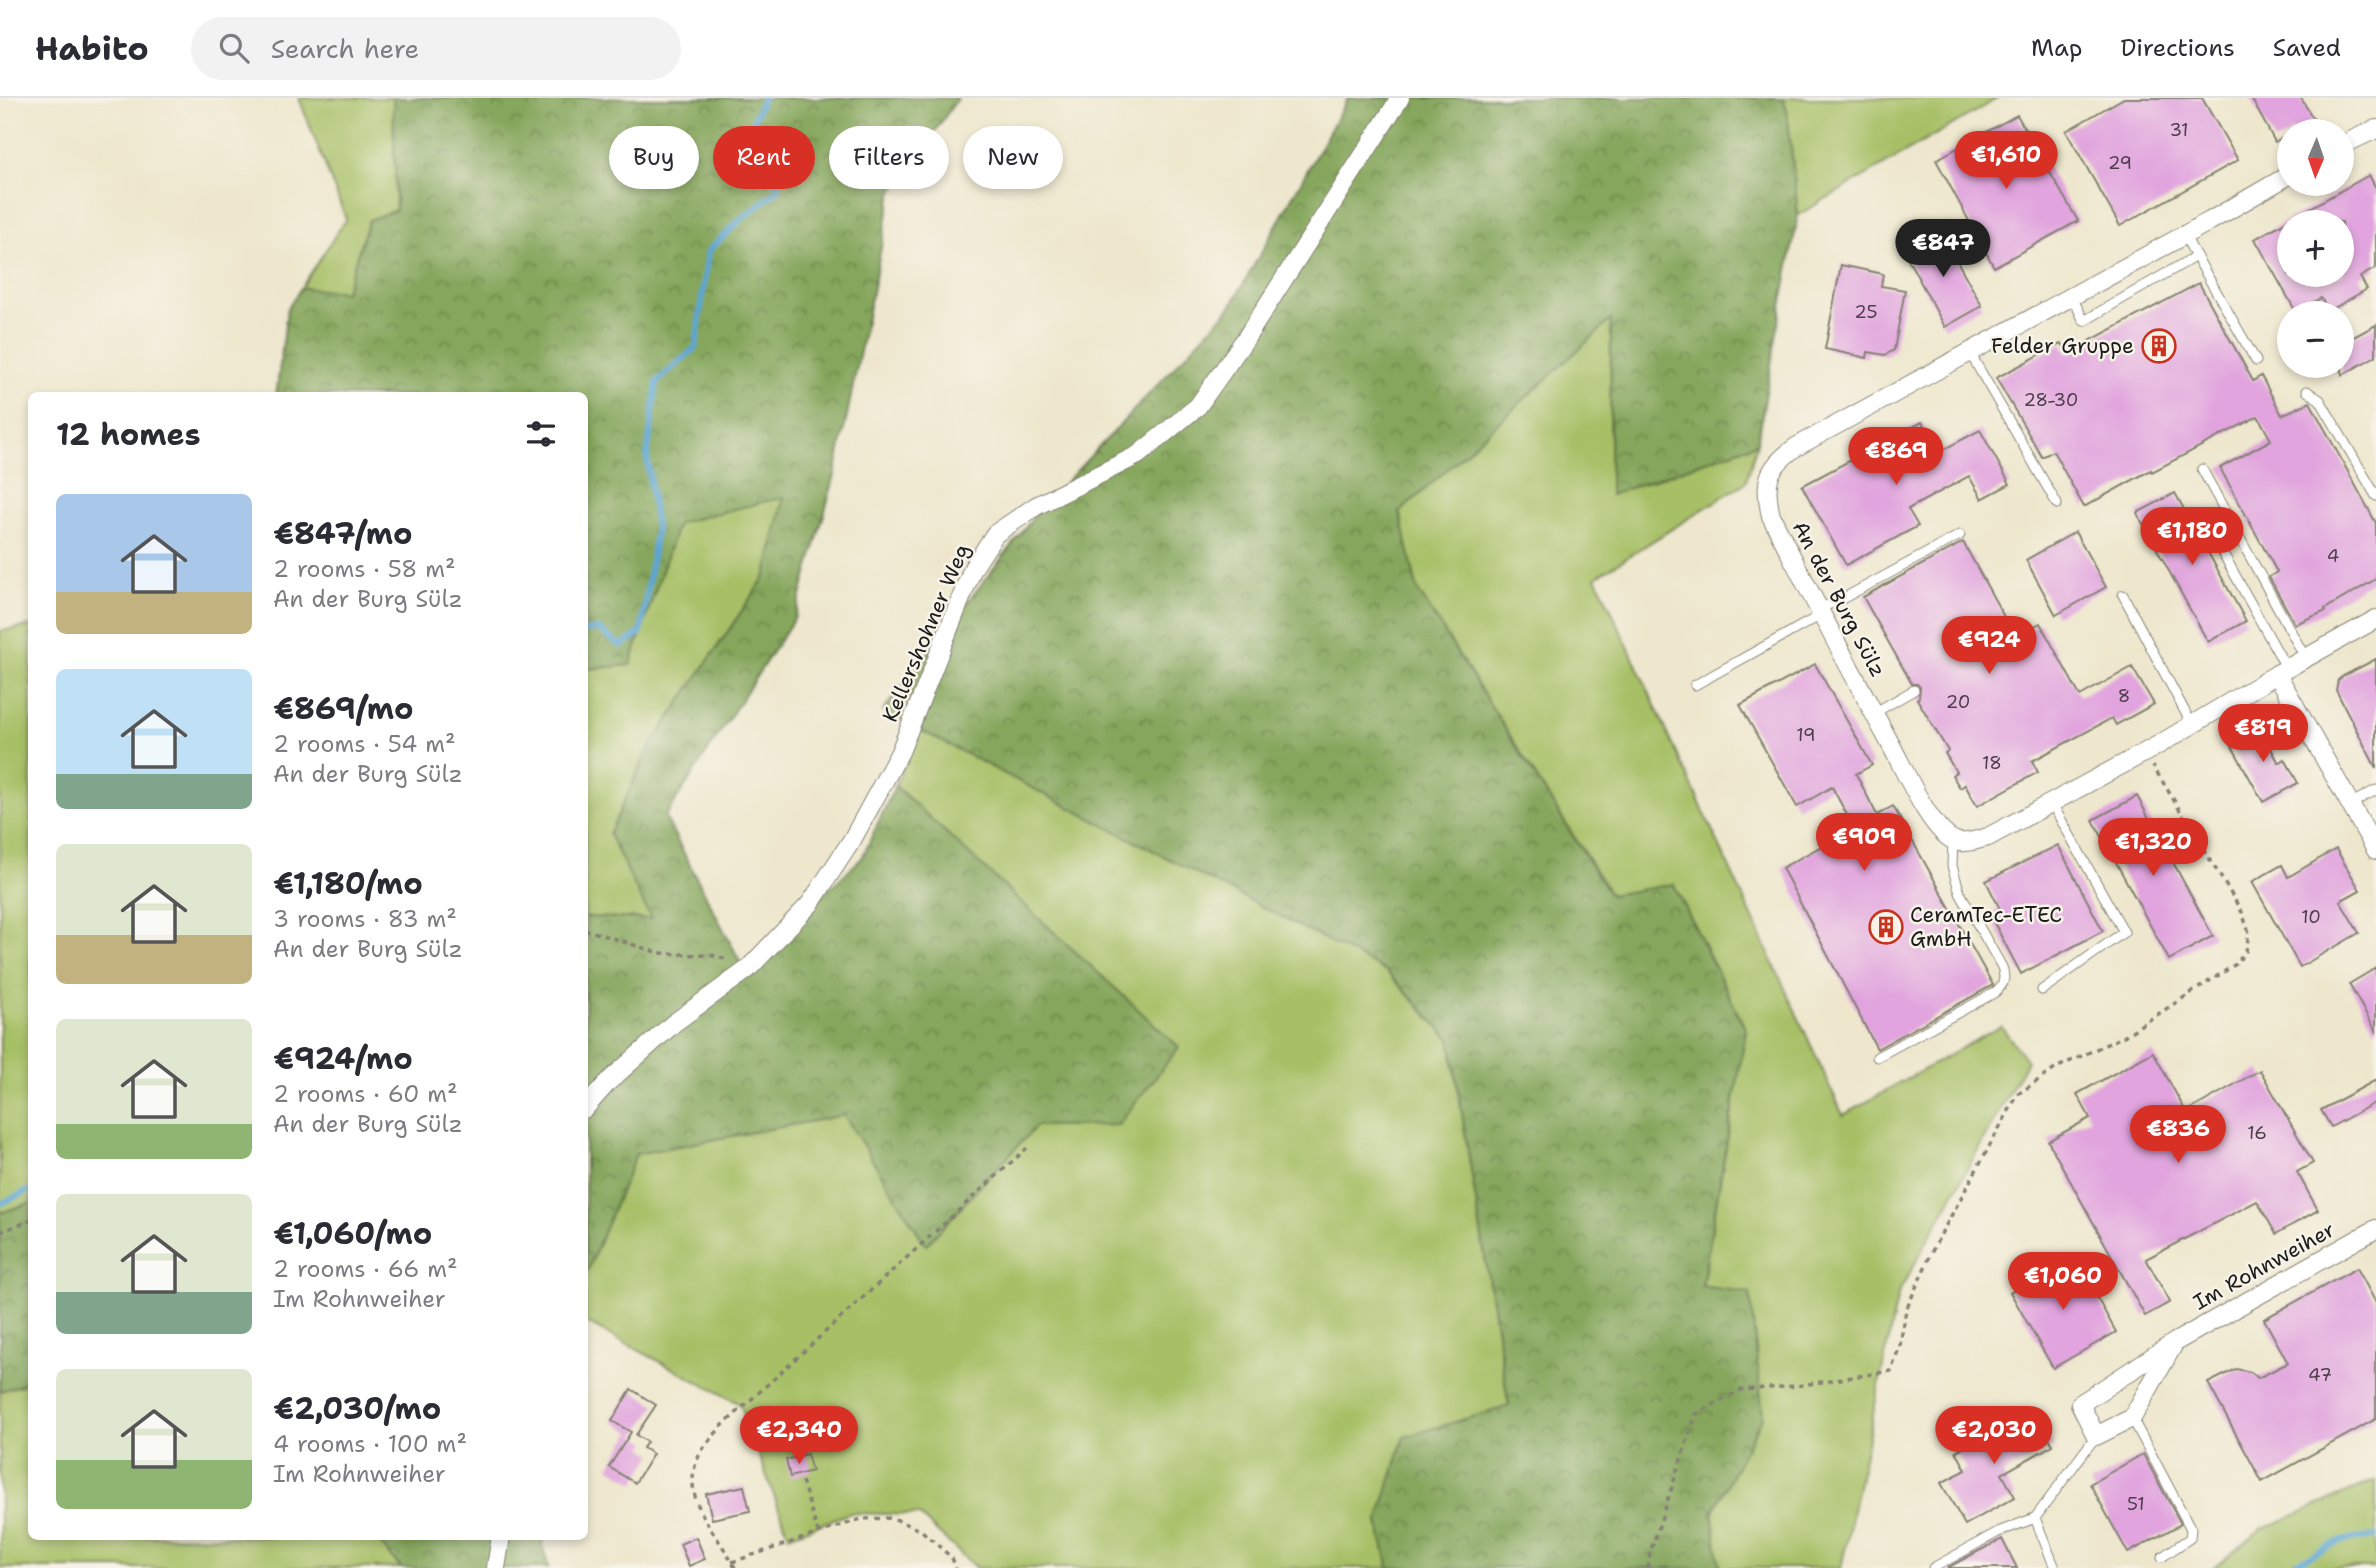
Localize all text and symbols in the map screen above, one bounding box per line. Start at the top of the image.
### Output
search box [191,17,681,80]
text: Habito [35,26,149,71]
icon: search [215,29,253,67]
text: Search here [271,31,419,66]
text: Map [2031,32,2082,64]
text: Directions [2120,32,2235,64]
text: Saved [2273,32,2341,64]
house number: 31 [2169,118,2189,142]
north arrow [2277,119,2354,196]
map controls [2277,119,2354,378]
chip: Buy [609,126,699,189]
chip: Rent [713,126,815,189]
chip: Filters [829,126,949,189]
chip: New [963,126,1063,189]
pin: €1,610 [1949,132,2063,191]
text: €1,610 [1971,139,2041,169]
house number: 29 [2108,151,2132,175]
button: + [2277,210,2354,287]
pin: €847 [1902,220,1984,279]
text: €847 [1911,227,1975,257]
house number: 25 [1854,300,1878,324]
button: − [2277,301,2354,378]
building icon: Felder Gruppe [2140,327,2178,365]
place label: Felder Gruppe [1991,332,2134,360]
house number: 28-30 [2024,388,2078,412]
text: 12 homes [56,414,200,455]
icon: filters [522,415,560,453]
pin: €869 [1855,428,1937,487]
text: €869 [1864,435,1928,465]
pin: €1,180 [2135,508,2249,567]
text: €847/mo [273,513,412,554]
text: €1,180 [2156,515,2228,545]
street label: An der Burg Sülz [1786,516,1892,682]
icon: home [112,522,196,606]
street label: Kellershohner Weg [876,540,976,726]
house number: 4 [2327,544,2339,568]
text: 2 rooms · 58 m² [273,554,456,584]
text: An der Burg Sülz [273,584,462,614]
pin: €924 [1948,616,2030,676]
text: €924 [1957,624,2021,654]
house number: 8 [2118,684,2130,708]
text: €869/mo [273,688,414,729]
house number: 20 [1946,690,1970,714]
icon: home [112,697,196,781]
pin: €819 [2222,704,2304,764]
text: €819 [2234,712,2292,742]
house number: 19 [1796,723,1816,747]
text: 2 rooms · 54 m² [273,729,456,759]
house number: 18 [1982,751,2002,775]
text: An der Burg Sülz [273,759,462,789]
pin: €909 [1823,814,1905,873]
pin: €1,320 [2096,818,2210,878]
text: €909 [1832,821,1896,851]
text: €1,320 [2114,826,2192,856]
text: €1,180/mo [273,863,423,904]
icon: home [112,872,196,956]
place label: CeramTec-ETEC GmbH [1910,901,2062,953]
text: 3 rooms · 83 m² [273,904,457,934]
house number: 10 [2301,905,2321,929]
building icon: CeramTec-ETEC GmbH [1867,908,1905,946]
text: An der Burg Sülz [273,934,462,964]
text: €924/mo [273,1038,413,1079]
icon: home [112,1047,196,1131]
text: 2 rooms · 60 m² [273,1079,458,1109]
pin: €836 [2137,1105,2219,1165]
text: An der Burg Sülz [273,1109,462,1139]
text: €836 [2146,1113,2210,1143]
house number: 16 [2247,1121,2267,1145]
text: €1,060/mo [273,1213,432,1254]
street label: Im Rohnweiher [2188,1216,2340,1316]
icon: home [112,1222,196,1306]
pin: €1,060 [2006,1252,2120,1312]
text: 2 rooms · 66 m² [273,1254,458,1284]
text: €1,060 [2024,1260,2102,1290]
text: Im Rohnweiher [273,1284,446,1314]
house number: 47 [2308,1363,2332,1387]
text: €2,030/mo [273,1388,441,1429]
icon: home [112,1397,196,1481]
pin: €2,340 [742,1406,856,1466]
pin: €2,030 [1937,1406,2051,1466]
text: €2,340 [756,1414,842,1444]
text: €2,030 [1951,1414,2037,1444]
text: 4 rooms · 100 m² [273,1429,467,1459]
text: Im Rohnweiher [273,1459,446,1489]
house number: 51 [2127,1492,2145,1516]

